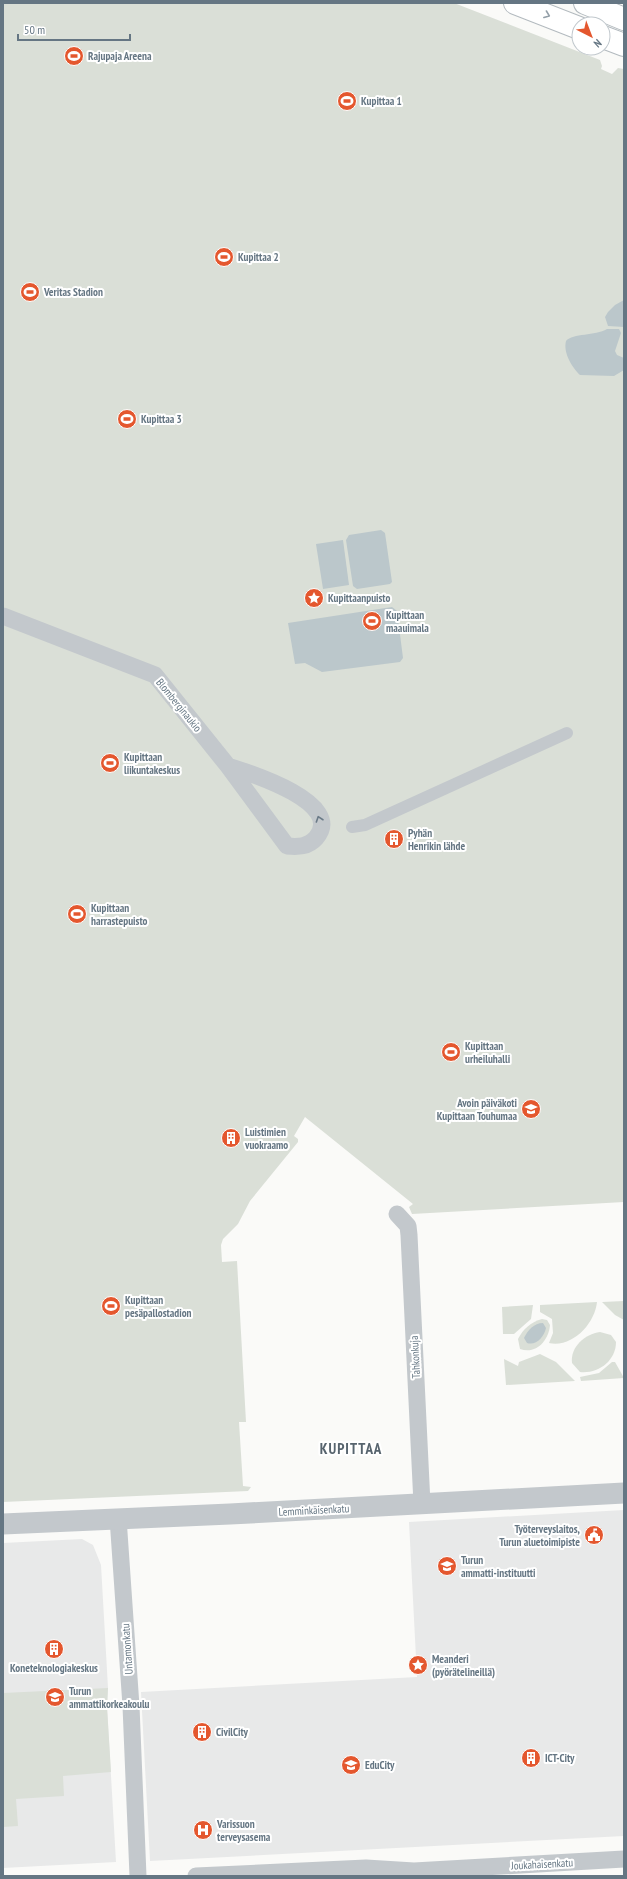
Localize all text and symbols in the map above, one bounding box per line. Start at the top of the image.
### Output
one-way arrow [544,11,551,19]
scale bar [18,16,130,42]
north arrow [571,16,611,56]
text: 50 m [24,22,45,37]
text: N [591,36,605,51]
sports icon: Rajupaja Areena [63,45,85,67]
place label: Rajupaja Areena [88,49,152,63]
sports icon: Kupittaa 1 [336,90,358,112]
place label: Kupittaa 1 [361,94,402,108]
sports icon: Kupittaa 2 [213,246,235,268]
place label: Kupittaa 2 [238,250,279,264]
sports icon: Veritas Stadion [19,281,41,303]
place label: Veritas Stadion [43,285,103,299]
sports icon: Kupittaa 3 [116,408,138,430]
place label: Kupittaa 3 [141,412,182,426]
place icon: Kupittaanpuisto [303,587,325,609]
place label: Kupittaanpuisto [328,591,391,605]
place label: Kupittaan maauimala [386,608,429,635]
sports icon: Kupittaan maauimala [361,610,383,632]
street label: Blomberginaukio [153,676,205,735]
place label: Kupittaan liikuntakeskus [124,750,180,777]
sports icon: Kupittaan liikuntakeskus [99,752,121,774]
one-way arrow [315,815,324,822]
place label: Pyhän Henrikin lähde [408,826,465,853]
building icon: Pyhän Henrikin lähde [383,828,405,850]
place label: Kupittaan harrastepuisto [91,901,148,928]
sports icon: Kupittaan harrastepuisto [66,903,88,925]
place label: Kupittaan urheiluhalli [465,1039,511,1066]
sports icon: Kupittaan urheiluhalli [440,1041,462,1063]
place label: Avoin päiväkoti Kupittaan Touhumaa [437,1096,518,1123]
school or university icon: Avoin päiväkoti Kupittaan Touhumaa [520,1098,542,1120]
place label: Luistimien vuokraamo [244,1125,288,1152]
building icon: Luistimien vuokraamo [220,1127,242,1149]
place label: Kupittaan pesäpallostadion [125,1293,192,1320]
sports icon: Kupittaan pesäpallostadion [100,1295,122,1317]
street label: Tahkonkuja [407,1335,423,1379]
district label: KUPITTAA [320,1439,382,1458]
street label: Lemminkäisenkatu [278,1501,350,1519]
place label: Työterveyslaitos, Turun aluetoimipiste [499,1522,580,1549]
public building icon: Työterveyslaitos, Turun aluetoimipiste [583,1524,605,1546]
place label: Turun ammatti-instituutti [461,1553,536,1580]
school or university icon: Turun ammatti-instituutti [436,1555,458,1577]
street label: Untamonkatu [118,1623,136,1675]
building icon: Koneteknologiakeskus [43,1638,65,1660]
place label: Meanderi (pyörätelineillä) [432,1652,495,1679]
place icon: Meanderi (pyörätelineillä) [407,1654,429,1676]
place label: Koneteknologiakeskus [10,1661,98,1675]
place label: Turun ammattikorkeakoulu [69,1684,150,1711]
school or university icon: Turun ammattikorkeakoulu [44,1686,66,1708]
building icon: CivilCity [191,1721,213,1743]
place label: CivilCity [216,1725,249,1739]
building icon: ICT-City [520,1747,542,1769]
place label: ICT-City [545,1751,575,1765]
school or university icon: EduCity [340,1754,362,1776]
place label: EduCity [365,1758,395,1772]
place label: Varissuon terveysasema [216,1817,271,1844]
hospital icon: Varissuon terveysasema [192,1819,214,1841]
street label: Joukahaisenkatu [510,1855,574,1873]

